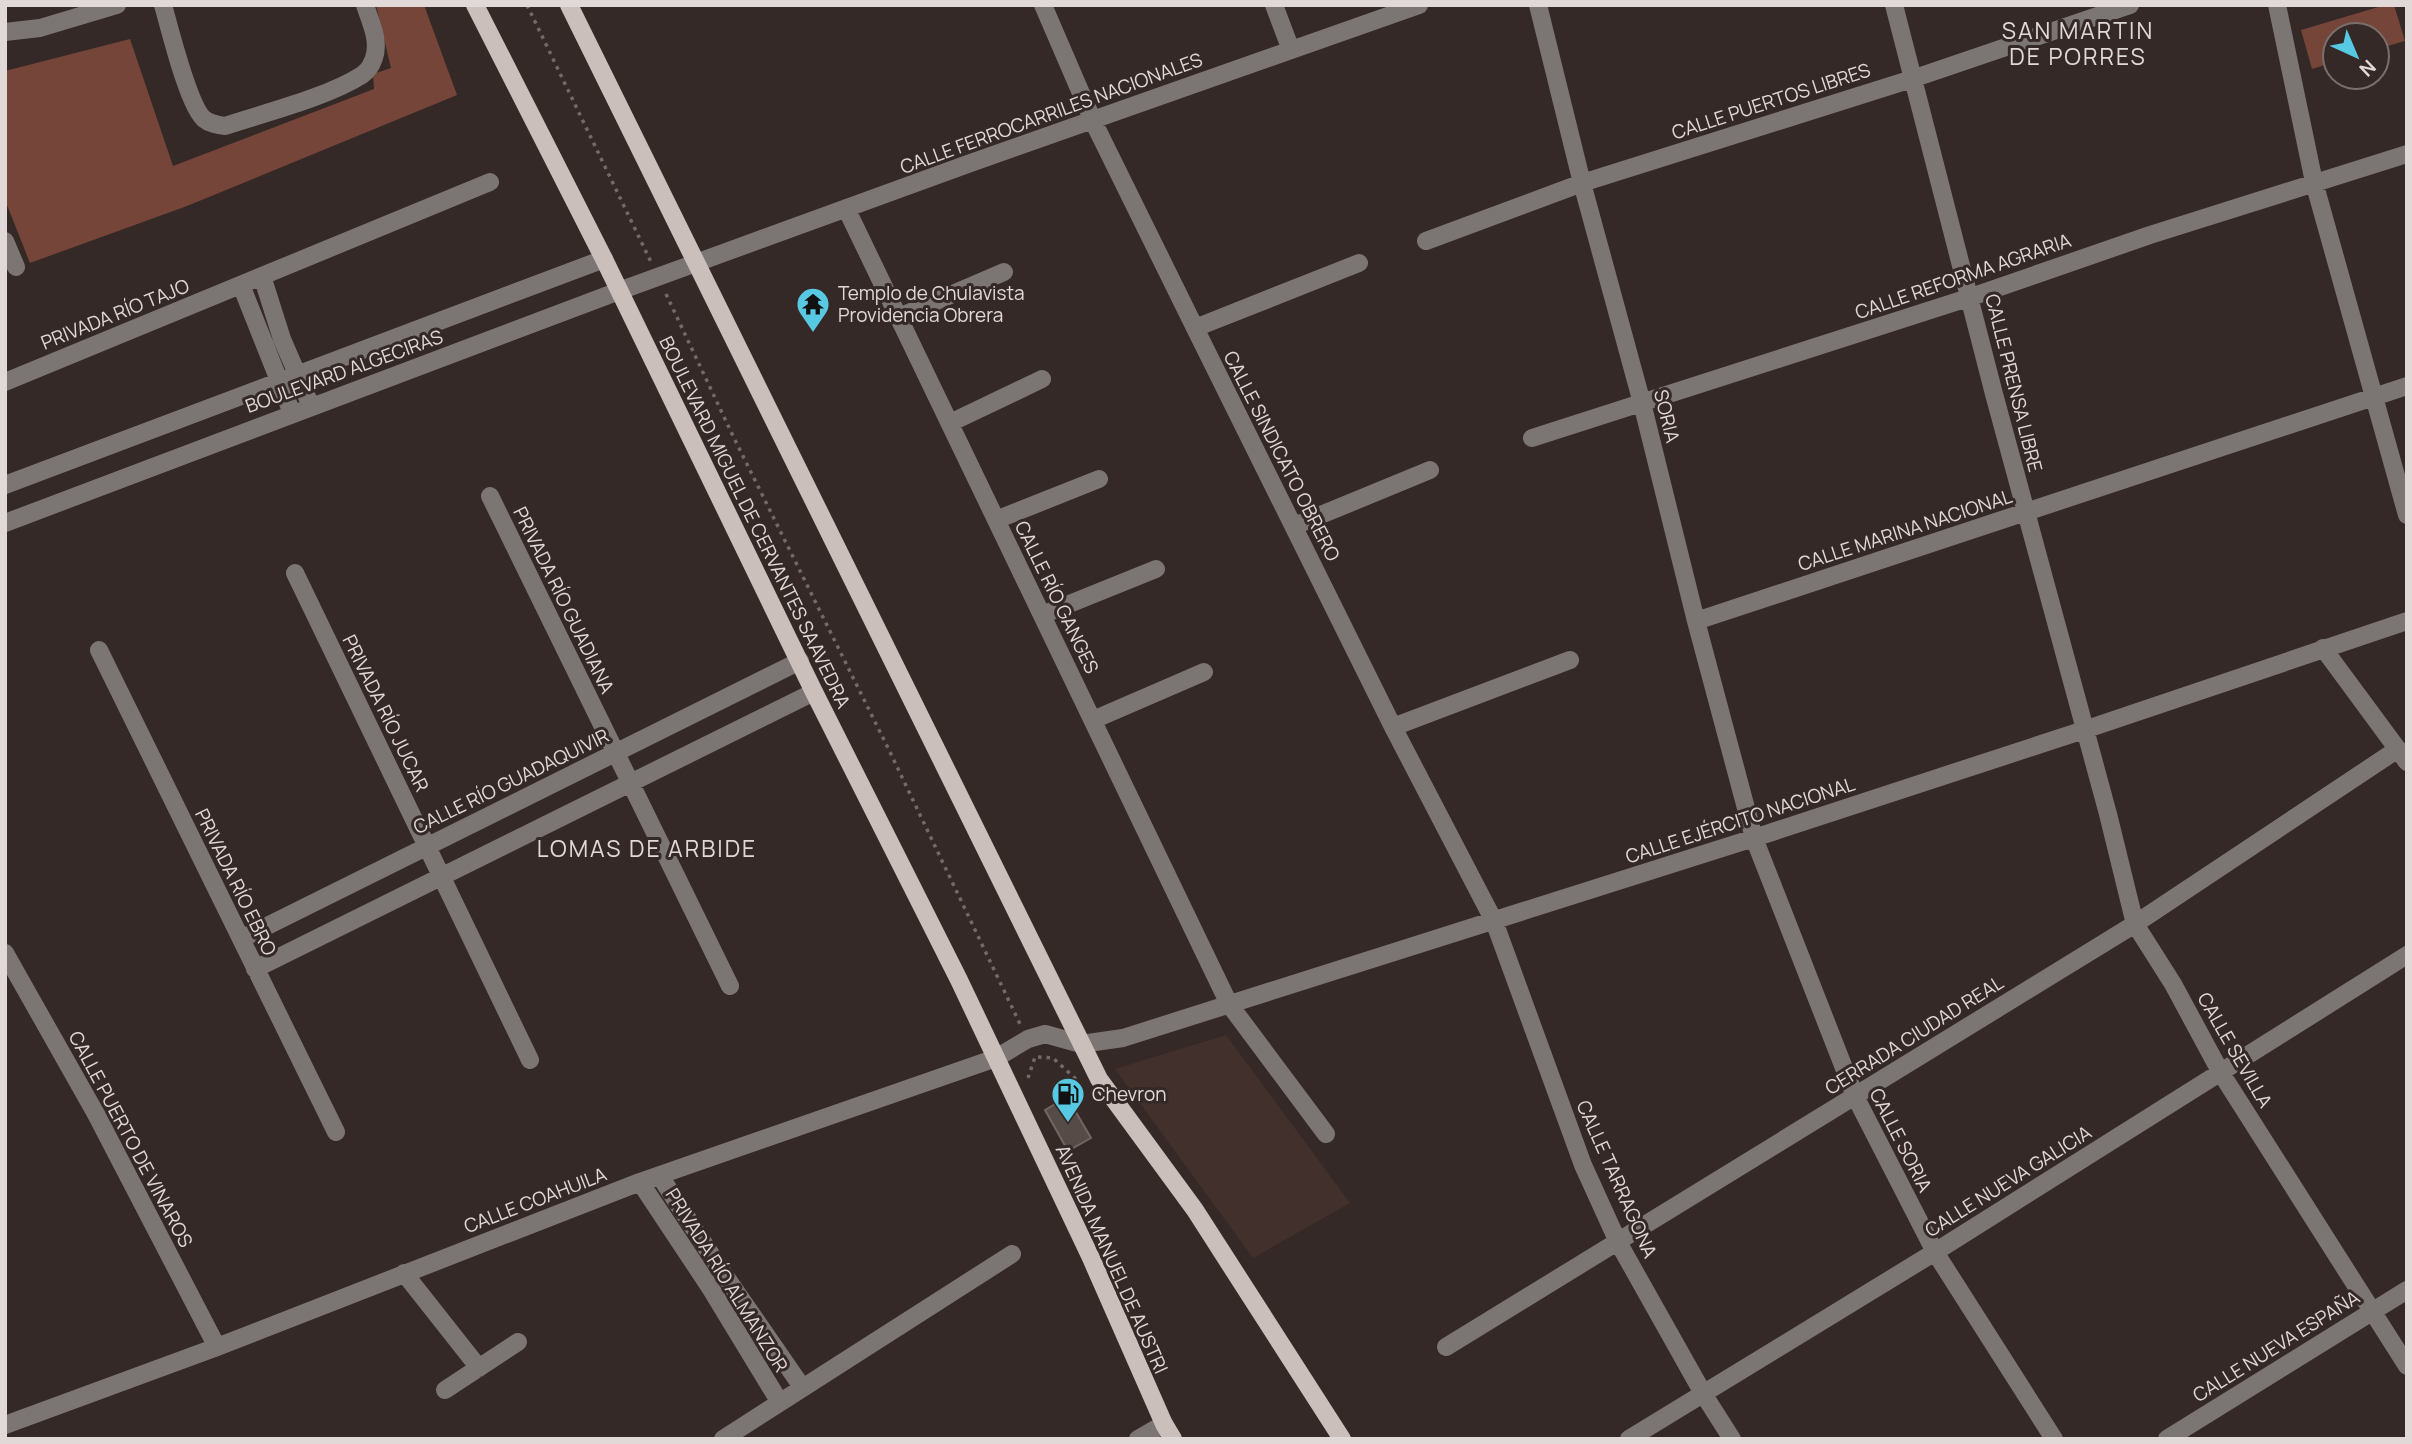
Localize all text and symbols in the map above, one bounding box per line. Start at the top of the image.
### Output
district label: SAN MARTIN DE PORRES [2002,14,2154,72]
north arrow [2321,21,2391,91]
street label: CALLE FERROCARRILES NACIONALES [896,46,1206,180]
text: N [2354,54,2382,82]
street label: CALLE PUERTOS LIBRES [1668,57,1874,145]
street label: CALLE REFORMA AGRARIA [1852,227,2074,325]
street label: PRIVADA RÍO TAJO [37,272,193,356]
place label: Templo de Chulavista Providencia Obrera [838,280,1025,328]
temple icon: Templo de Chulavista Providencia Obrera [794,285,832,334]
street label: CALLE PRENSA LIBRE [1979,291,2049,475]
street label: BOULEVARD ALGECIRAS [242,323,447,419]
street label: BOULEVARD MIGUEL DE CERVANTES SAAVEDRA [653,332,857,712]
street label: CALLE SINDICATO OBRERO [1218,346,1346,566]
street label: SORIA [1648,387,1686,445]
street label: CALLE MARINA NACIONAL [1795,483,2016,577]
street label: PRIVADA RÍO GUADIANA [507,502,621,698]
street label: CALLE RÍO GANGES [1009,516,1105,678]
street label: PRIVADA RÍO JUCAR [337,630,435,796]
street label: CALLE RÍO GUADAQUIVIR [409,722,613,840]
street label: CALLE EJÉRCITO NACIONAL [1622,771,1858,869]
street label: PRIVADA RÍO EBRO [189,804,283,960]
district label: LOMAS DE ARBIDE [537,832,757,864]
street label: CERRADA CIUDAD REAL [1820,969,2008,1100]
street label: CALLE SEVILLA [2191,988,2279,1112]
street label: CALLE PUERTO DE VINAROS [63,1026,199,1252]
fuel station icon: Chevron [1049,1075,1087,1124]
place label: Chevron [1092,1081,1166,1107]
street label: CALLE SORIA [1864,1084,1938,1196]
street label: CALLE TARRAGONA [1571,1096,1663,1262]
street label: CALLE NUEVA GALICIA [1920,1119,2096,1243]
street label: AVENIDA MANUEL DE AUSTRI [1050,1141,1174,1377]
street label: CALLE COAHUILA [460,1161,610,1239]
street label: PRIVADA RÍO ALMANZOR [660,1183,794,1377]
street label: CALLE NUEVA ESPAÑA [2188,1284,2364,1408]

